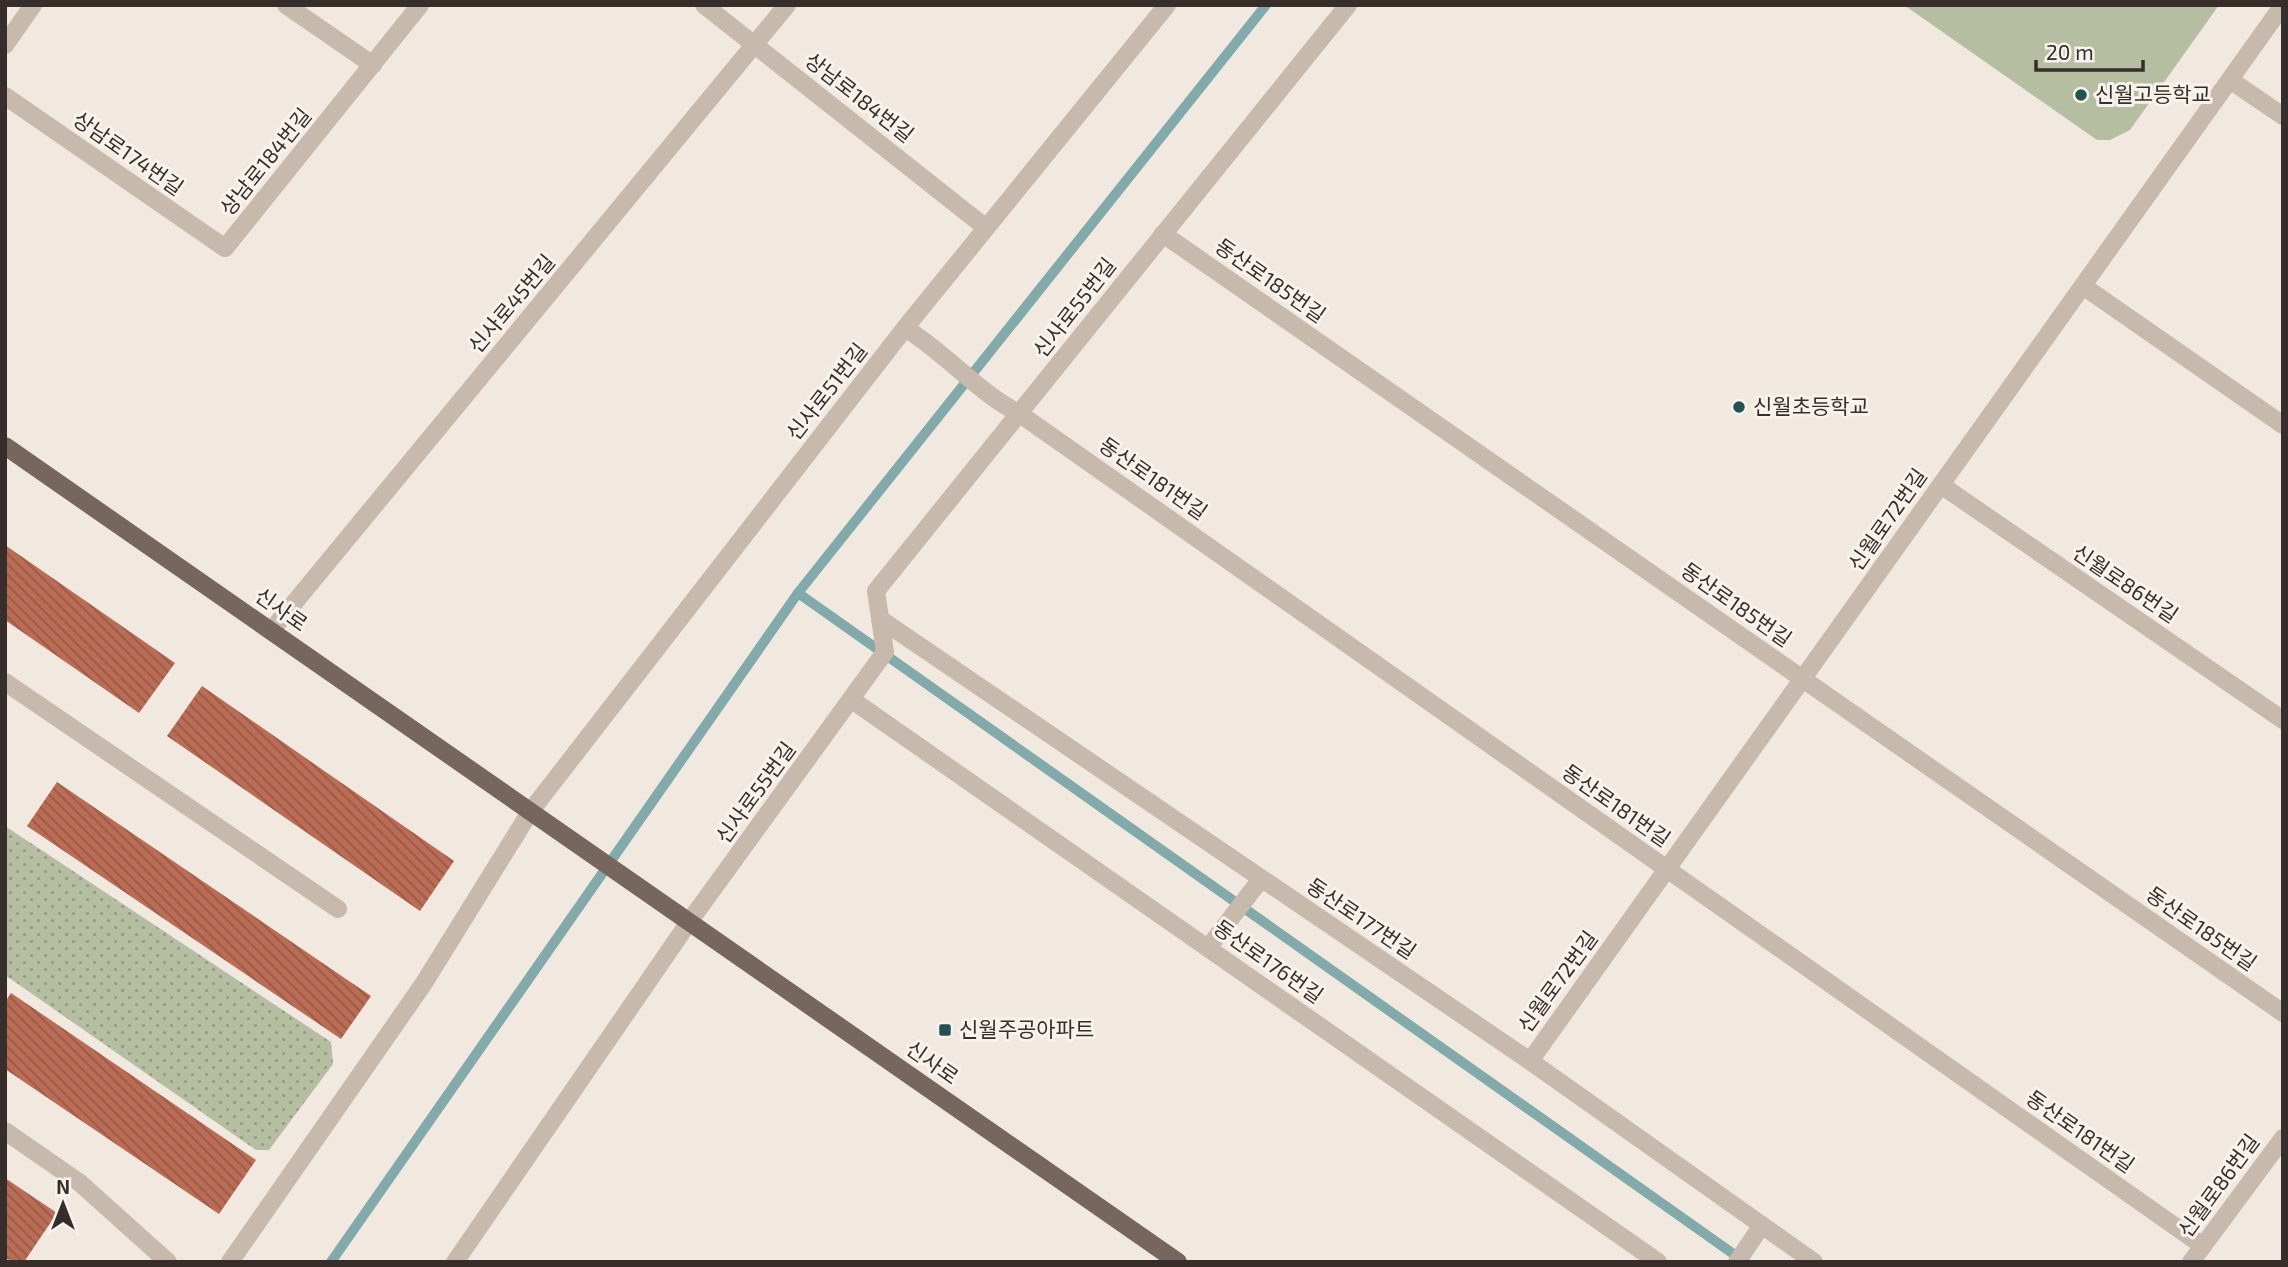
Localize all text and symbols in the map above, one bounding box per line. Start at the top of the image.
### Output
scale bar [2036,28,2143,72]
text: 20 m [2046,39,2094,64]
street label: 상남로184번길 [801,47,919,147]
place label: 신월고등학교 [2095,81,2211,106]
marker: 신월고등학교 [2073,87,2089,103]
street label: 상남로184번길 [214,102,316,220]
street label: 상남로174번길 [69,106,189,200]
street label: 동산로185번길 [1211,233,1331,327]
street label: 신사로45번길 [462,249,559,357]
street label: 신사로55번길 [1027,252,1120,362]
street label: 신사로51번길 [780,338,871,445]
place label: 신월초등학교 [1753,393,1869,418]
marker: 신월초등학교 [1731,399,1747,415]
street label: 동산로181번길 [1095,431,1213,524]
street label: 신월로72번길 [1842,463,1931,575]
street label: 신월로86번길 [2069,538,2183,627]
street label: 동산로185번길 [1677,557,1797,651]
street label: 신사로 [251,582,313,636]
street label: 신사로55번길 [710,737,800,848]
street label: 동산로181번길 [1558,758,1676,851]
street label: 동산로177번길 [1302,872,1421,963]
street label: 동산로185번길 [2142,881,2262,975]
street label: 동산로176번길 [1209,914,1328,1008]
street label: 신월로72번길 [1512,926,1602,1037]
place label: 신월주공아파트 [959,1016,1094,1041]
marker: 신월주공아파트 [937,1022,953,1038]
street label: 신사로 [902,1035,964,1089]
street label: 동산로181번길 [2022,1084,2140,1177]
street label: 신월로86번길 [2172,1129,2264,1242]
north arrow [28,1169,98,1239]
text: N [56,1175,70,1198]

